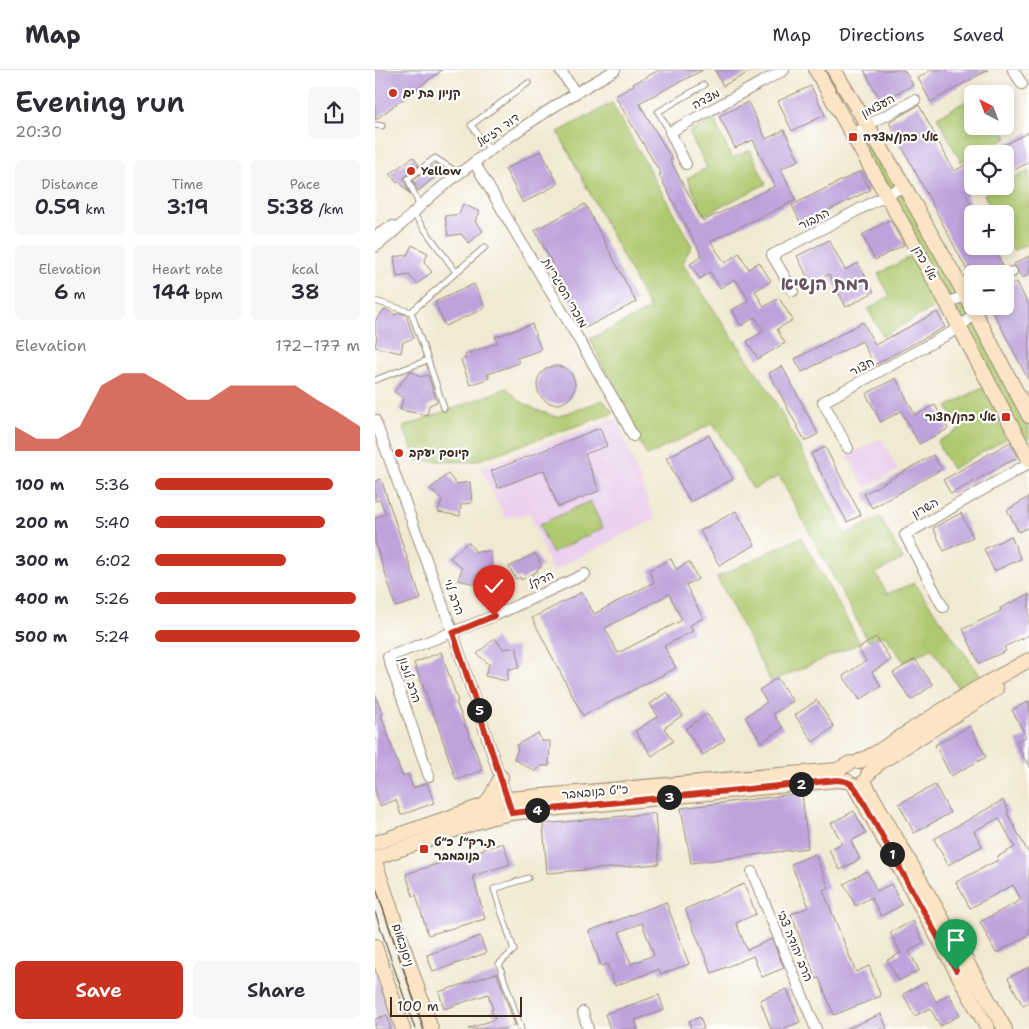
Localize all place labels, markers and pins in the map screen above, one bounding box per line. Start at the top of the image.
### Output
place label: קניון בת ים [403,85,461,101]
marker: קניון בת ים [387,87,399,99]
place label: אלי כהן/מצדה [863,129,939,145]
marker: אלי כהן/מצדה [847,131,859,143]
place label: Yellow [421,163,461,179]
marker: Yellow [405,165,417,177]
place label: אלי כהן/חצור [925,409,996,425]
marker: אלי כהן/חצור [1000,411,1012,423]
place label: קיוסק יעקב [409,445,469,461]
marker: קיוסק יעקב [393,447,405,459]
pin [473,565,515,616]
pin: 5 [467,698,491,722]
pin: 2 [789,772,813,796]
pin: 3 [657,784,681,810]
pin: 4 [525,798,549,822]
place label: ת.רק״ל כ״ט בנובמבר [434,834,496,864]
pin: 1 [879,842,905,866]
marker: ת.רק״ל כ״ט בנובמבר [418,843,430,855]
pin [935,919,977,970]

